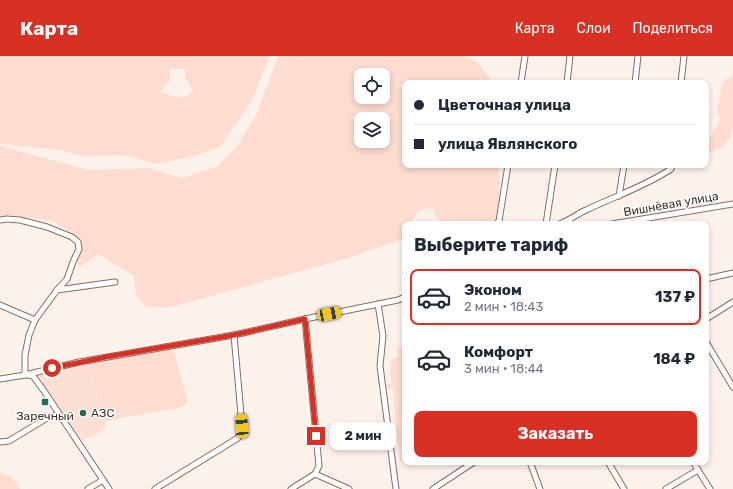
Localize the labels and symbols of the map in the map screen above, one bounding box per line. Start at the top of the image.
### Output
street label: Вишнёвая улица [622,189,720,219]
car [316,306,342,322]
route start [43,359,61,377]
marker: Заречный [40,397,50,407]
place label: АЗС [91,406,114,420]
marker: АЗС [78,408,88,418]
place label: Заречный [16,409,74,423]
car [235,414,249,438]
callout: 2 мин [330,422,396,450]
route end [307,427,325,445]

